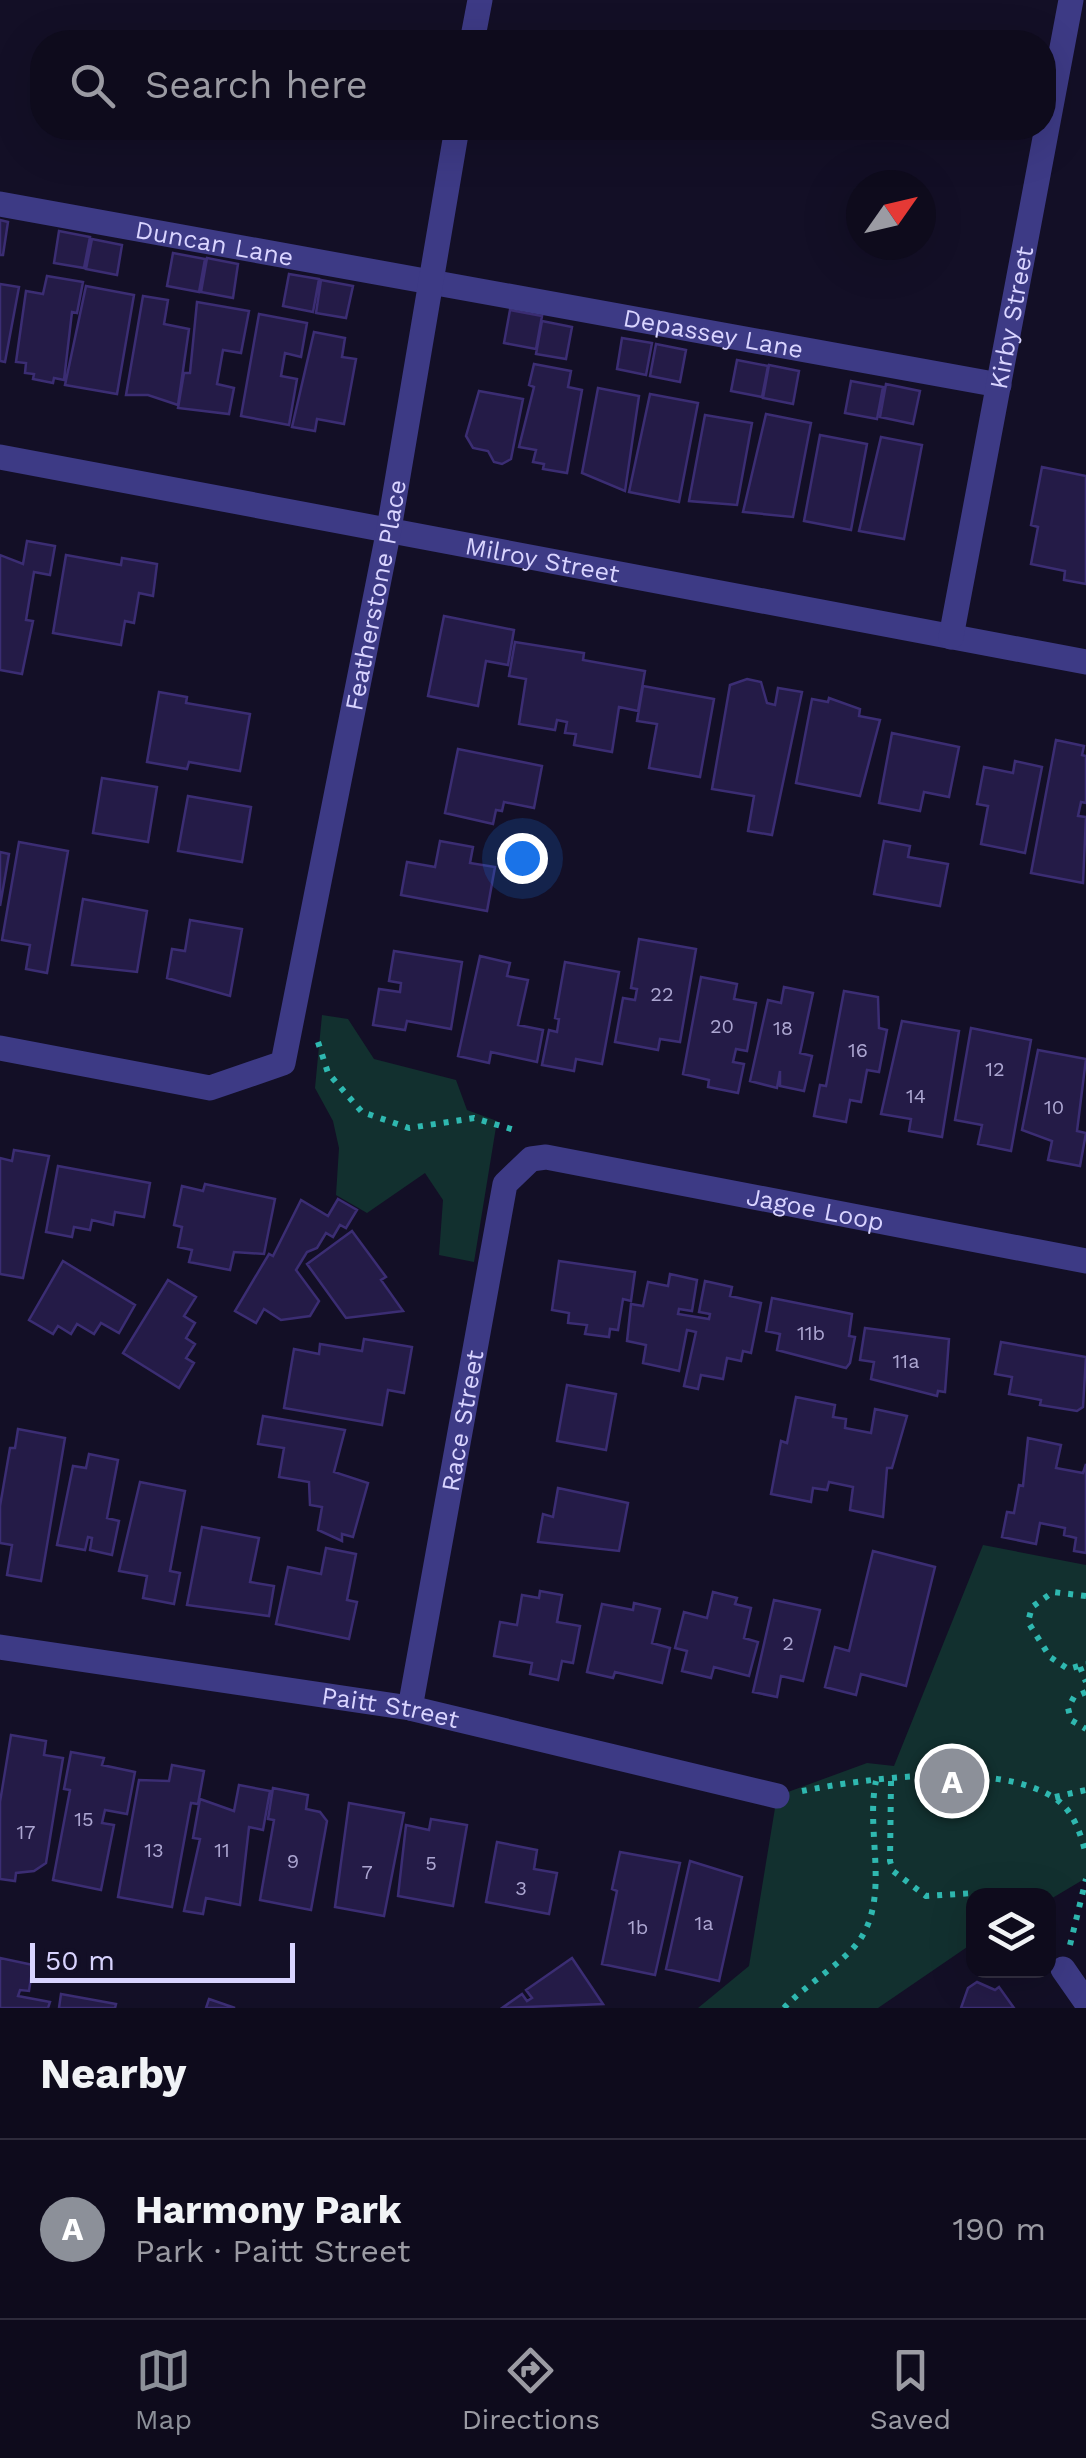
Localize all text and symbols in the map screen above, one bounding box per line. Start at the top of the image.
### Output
search box [30,30,1056,140]
icon: search [65,58,120,113]
text: Search here [145,63,368,107]
north arrow [846,170,936,260]
street label: Duncan Lane [133,215,296,272]
street label: Kirby Street [984,243,1039,391]
street label: Depassey Lane [621,303,806,364]
street label: Featherstone Place [339,477,412,713]
street label: Milroy Street [463,531,622,589]
your location [497,833,548,884]
house number: 22 [650,982,674,1006]
house number: 20 [710,1014,734,1038]
house number: 18 [773,1016,793,1040]
house number: 16 [848,1038,868,1062]
house number: 12 [985,1057,1005,1081]
house number: 14 [906,1084,926,1108]
house number: 10 [1044,1095,1064,1119]
street label: Jagoe Loop [744,1182,886,1237]
house number: 11b [797,1321,825,1345]
street label: Race Street [436,1347,490,1494]
house number: 11a [893,1349,919,1373]
house number: 2 [782,1631,794,1655]
street label: Paitt Street [320,1681,463,1734]
pin: A [920,1744,984,1818]
house number: 15 [74,1807,94,1831]
house number: 17 [16,1820,36,1844]
house number: 13 [144,1838,164,1862]
house number: 11 [214,1838,230,1862]
house number: 9 [287,1849,299,1873]
house number: 5 [425,1851,437,1875]
house number: 7 [361,1860,373,1884]
house number: 3 [515,1876,527,1900]
map controls [966,1888,1056,1978]
button: layers [966,1888,1056,1978]
house number: 1a [694,1911,714,1935]
house number: 1b [628,1915,648,1939]
scale bar [30,1938,295,1982]
text: 50 m [45,1944,115,1977]
text: Nearby [40,2049,187,2098]
text: Harmony Park [135,2188,402,2232]
text: A [62,2210,83,2248]
text: 190 m [952,2210,1046,2248]
text: Park · Paitt Street [135,2232,410,2270]
tab: Map [135,2343,192,2436]
tab: Directions [462,2343,600,2436]
tab: Saved [870,2343,951,2436]

